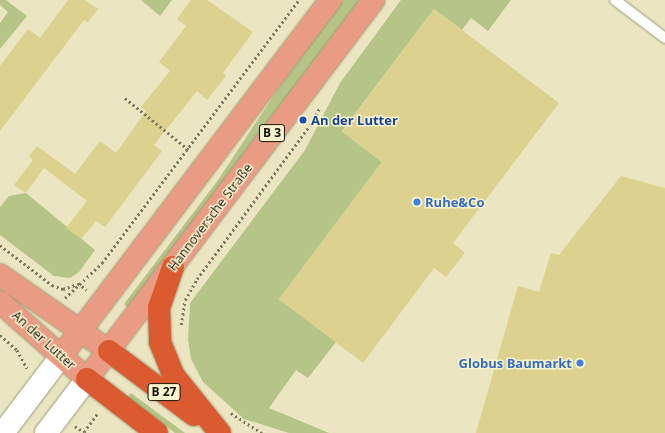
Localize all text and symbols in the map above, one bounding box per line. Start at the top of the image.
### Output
place label: An der Lutter [311,112,398,128]
marker: An der Lutter [298,115,308,125]
road number: B 3 [258,123,286,143]
street label: Hannoversche Straße [165,160,255,274]
place label: Ruhe&Co [425,194,484,210]
marker: Ruhe&Co [412,197,422,207]
street label: An der Lutter [9,307,79,373]
place label: Globus Baumarkt [459,355,572,371]
marker: Globus Baumarkt [575,358,585,368]
road number: B 27 [147,382,181,402]

